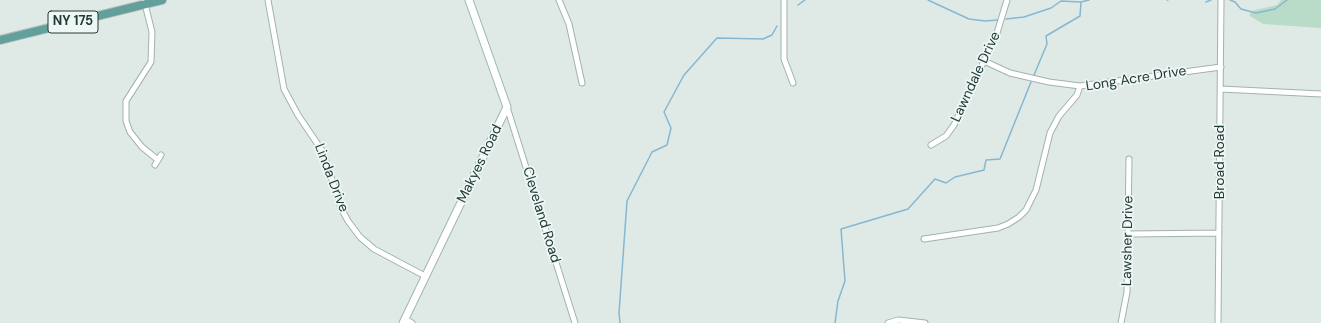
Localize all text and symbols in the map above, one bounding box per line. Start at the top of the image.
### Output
road number: NY 175 [48,11,98,33]
street label: Lawndale Drive [948,29,1004,125]
street label: Long Acre Drive [1084,63,1188,95]
street label: Makyes Road [454,122,506,206]
street label: Broad Road [1212,125,1228,199]
street label: Linda Drive [310,141,352,215]
street label: Cleveland Road [518,165,564,265]
street label: Lawsher Drive [1119,196,1137,286]

